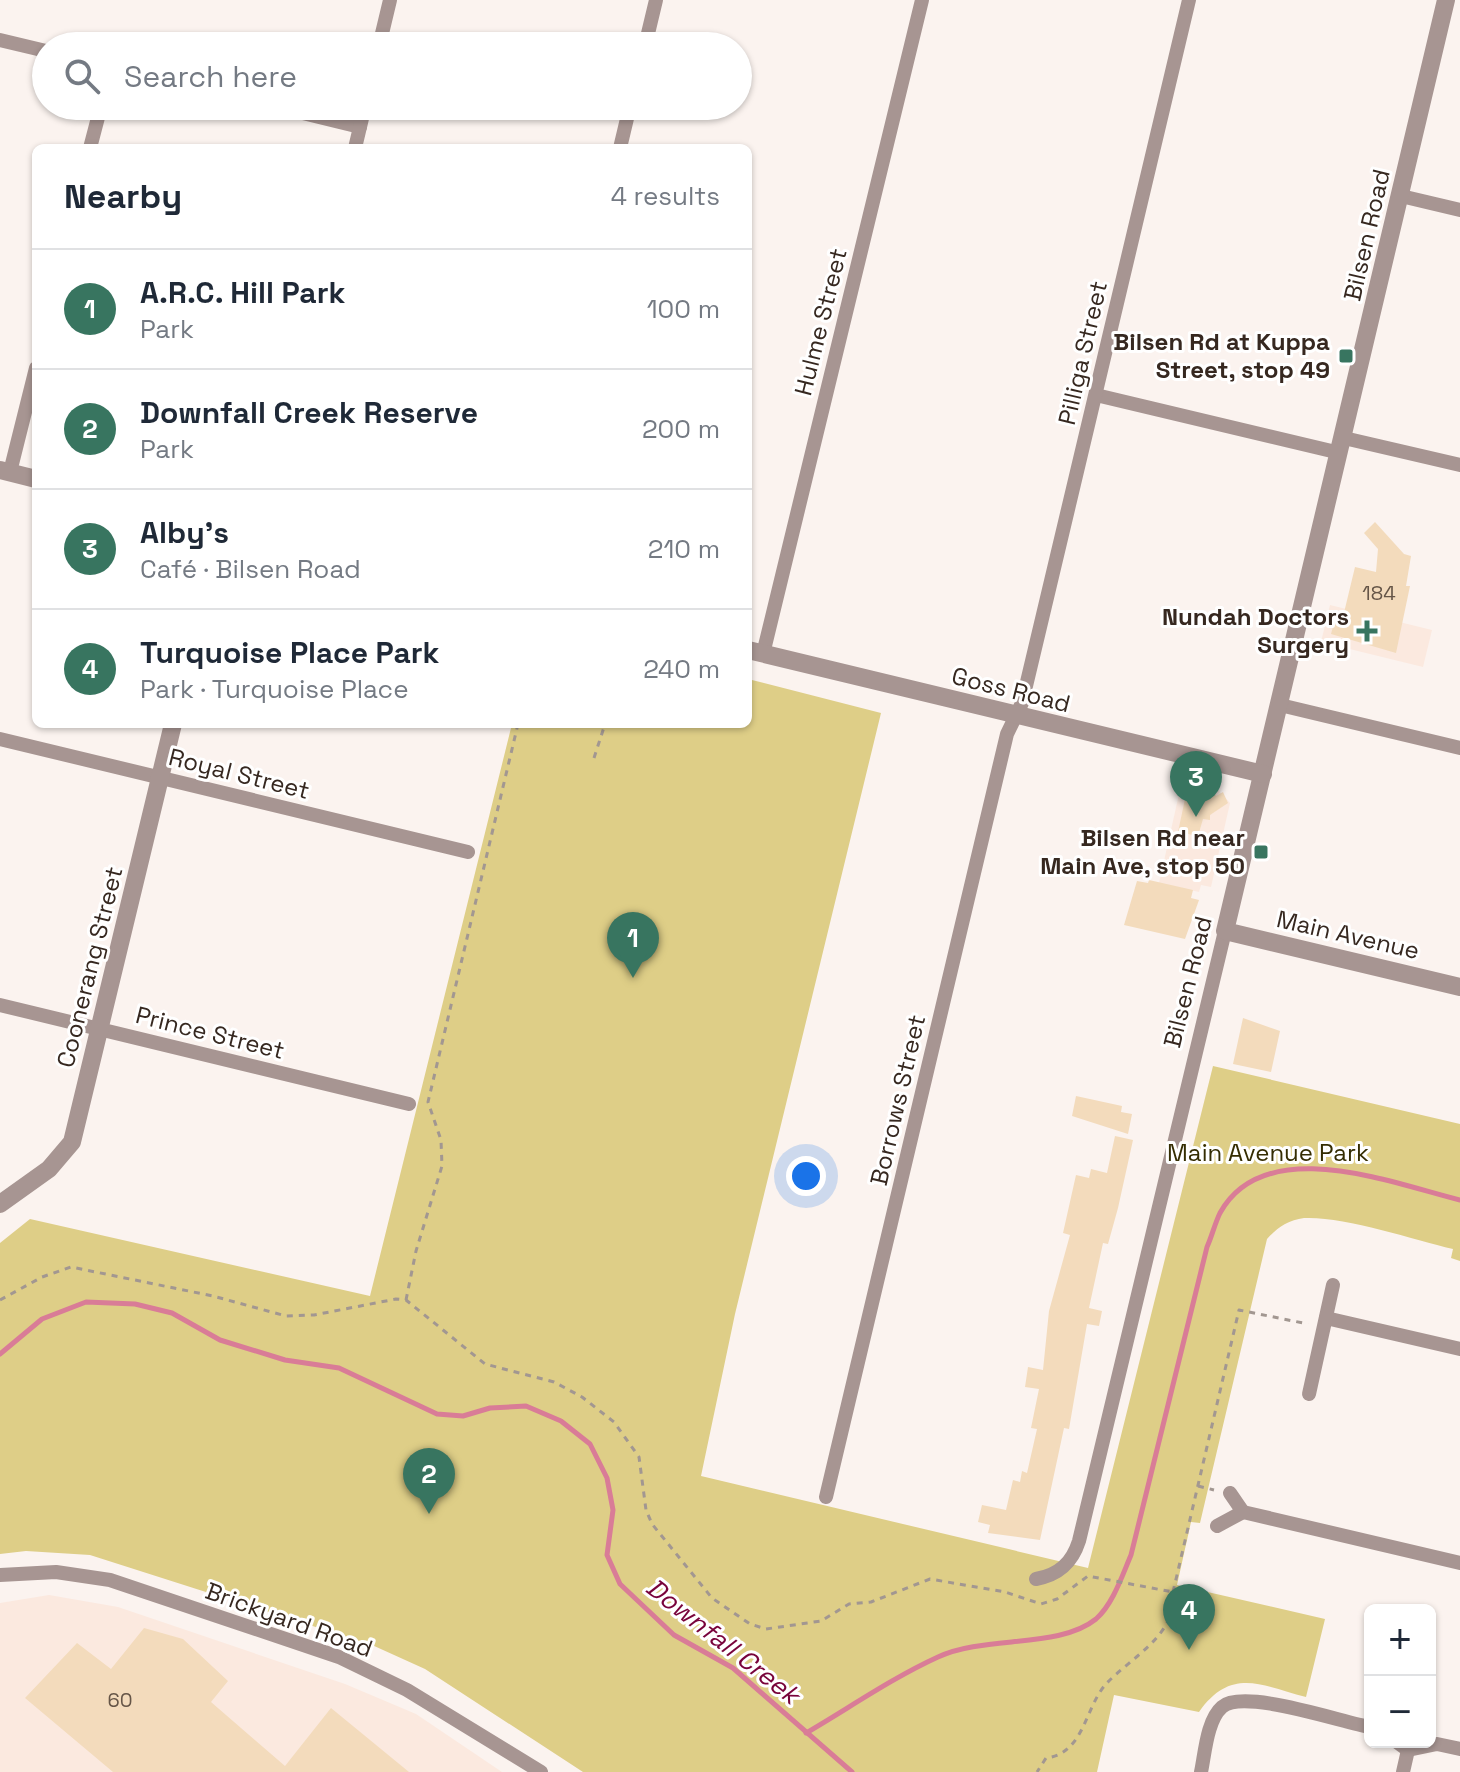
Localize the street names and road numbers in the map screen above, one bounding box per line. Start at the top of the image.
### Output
street label: Bilsen Road [1336,166,1397,304]
street label: Hulme Street [787,245,854,399]
street label: Pilliga Street [1051,278,1114,428]
street label: Goss Road [949,660,1074,719]
street label: Royal Street [166,741,313,806]
street label: Coonerang Street [50,863,129,1071]
street label: Main Avenue [1274,903,1423,966]
street label: Bilsen Road [1156,913,1219,1051]
street label: Prince Street [133,999,288,1066]
street label: Borrows Street [863,1012,932,1188]
street label: Brickyard Road [201,1575,377,1664]

